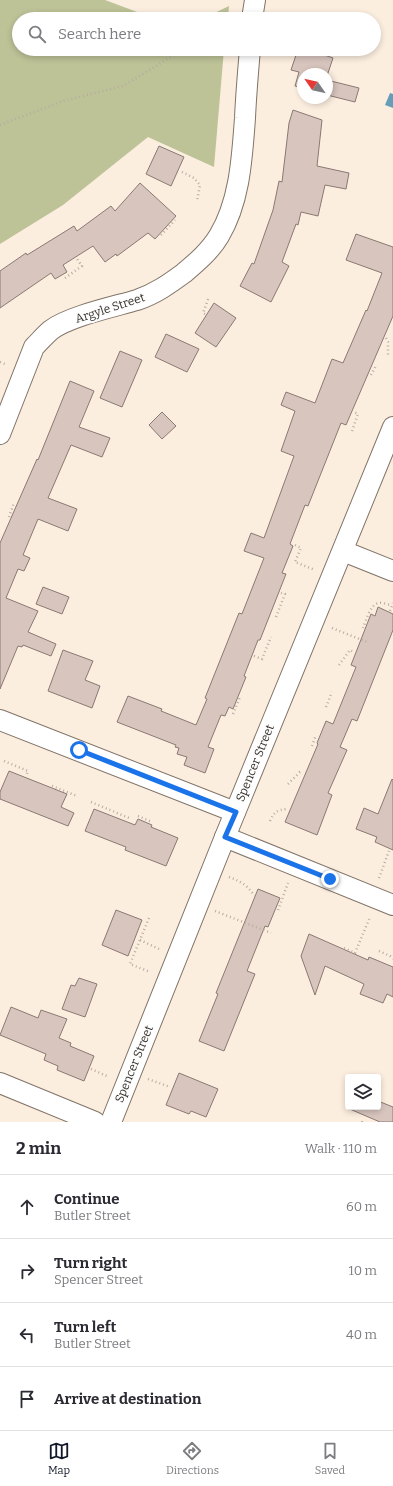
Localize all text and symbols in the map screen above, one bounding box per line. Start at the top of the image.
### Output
search box [12,12,381,56]
icon: search [26,23,48,45]
text: Search here [58,25,141,43]
north arrow [297,68,333,104]
street label: Argyle Street [73,290,147,326]
street label: Spencer Street [233,722,277,804]
route start [70,741,88,759]
route end [321,870,339,888]
street label: Spencer Street [112,1023,156,1105]
map controls [345,1074,381,1110]
button: layers [345,1074,381,1110]
text: 2 min [16,1138,61,1159]
text: Walk · 110 m [305,1141,377,1156]
text: Continue [54,1190,120,1208]
icon: ahead [16,1196,38,1218]
text: 60 m [346,1199,377,1214]
text: Butler Street [54,1208,131,1223]
text: Turn right [54,1254,127,1272]
icon: right [16,1260,38,1282]
text: 10 m [348,1263,377,1278]
text: Spencer Street [54,1272,143,1287]
text: Turn left [54,1318,116,1336]
icon: left [16,1324,38,1346]
text: 40 m [346,1327,377,1342]
text: Butler Street [54,1336,131,1351]
icon: arrive [16,1388,38,1410]
text: Arrive at destination [54,1390,201,1408]
tab: Map [48,1440,70,1477]
tab: Directions [166,1440,219,1477]
tab: Saved [315,1440,345,1477]

